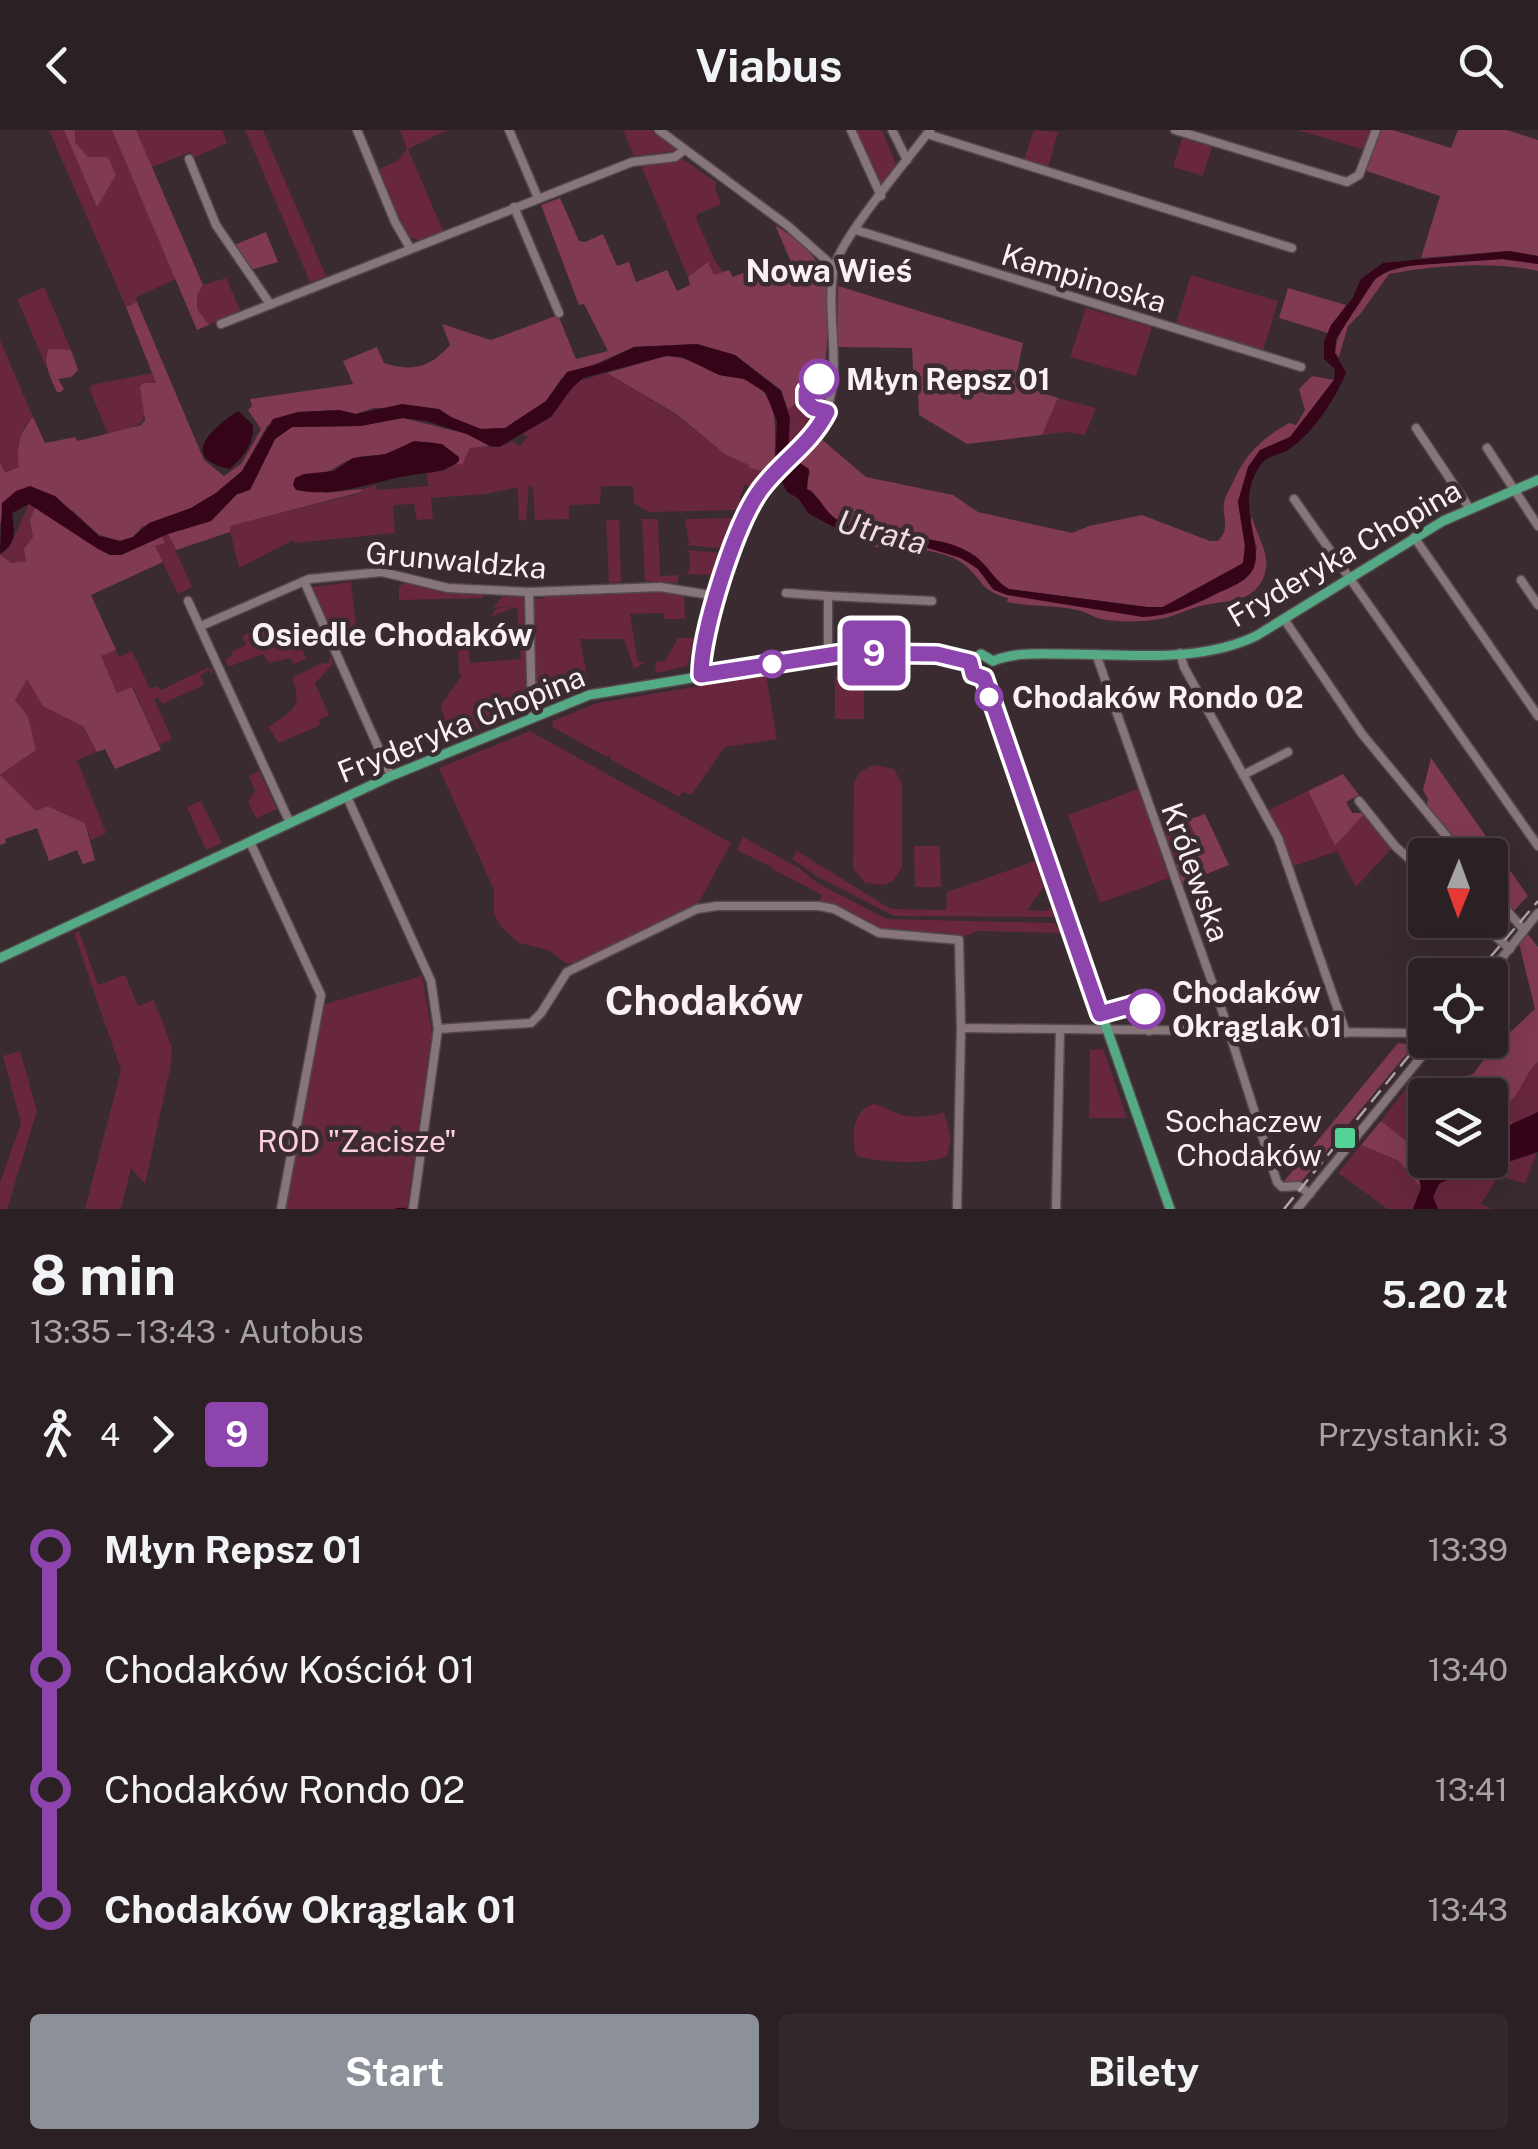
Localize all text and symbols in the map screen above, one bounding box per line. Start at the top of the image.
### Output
icon: back [30,38,85,93]
icon: search [1453,38,1508,93]
text: Viabus [696,39,842,92]
street label: Kampinoska [997,236,1171,320]
district label: Nowa Wieś [746,252,912,289]
marker: Młyn Repsz 01 [800,360,838,398]
place label: Młyn Repsz 01 [846,361,1051,397]
street label: Fryderyka Chopina [1221,472,1467,634]
water label: Utrata [833,502,931,562]
street label: Grunwaldzka [364,534,548,586]
district label: Osiedle Chodaków [251,616,533,653]
line badge: 9 [842,620,906,686]
text: 9 [862,633,886,674]
unlabelled marker [759,651,785,677]
street label: Fryderyka Chopina [332,658,590,790]
place label: Chodaków Rondo 02 [1012,679,1303,715]
marker: Chodaków Rondo 02 [976,684,1002,710]
street label: Królewska [1154,798,1238,946]
north arrow [1408,838,1508,938]
map controls [1408,838,1508,1178]
button: locate [1408,958,1508,1058]
place label: Chodaków Okrąglak 01 [1172,974,1343,1044]
district label: Chodaków [605,977,803,1024]
marker: Chodaków Okrąglak 01 [1126,990,1164,1028]
button: layers [1408,1078,1508,1178]
place label: Sochaczew Chodaków [1165,1103,1322,1173]
park label: ROD "Zacisze" [257,1123,457,1159]
marker: Sochaczew Chodaków [1332,1125,1358,1151]
text: 8 min [30,1243,176,1307]
text: 5.20 zł [1381,1272,1508,1317]
text: 13:35 – 13:43 · Autobus [30,1313,364,1350]
icon: walk [30,1407,85,1462]
icon: forward [135,1407,190,1462]
text: 9 [225,1414,248,1455]
text: 4 [100,1416,120,1453]
text: Przystanki: 3 [1318,1416,1508,1453]
text: Młyn Repsz 01 [104,1527,363,1572]
text: 13:39 [1428,1531,1508,1568]
text: Chodaków Kościół 01 [104,1647,476,1692]
text: 13:40 [1428,1651,1508,1688]
text: Chodaków Rondo 02 [104,1767,465,1812]
text: 13:41 [1435,1771,1508,1808]
text: Chodaków Okrąglak 01 [104,1887,517,1932]
text: 13:43 [1428,1891,1508,1928]
button: Start [30,2014,759,2129]
button: Bilety [779,2014,1508,2129]

